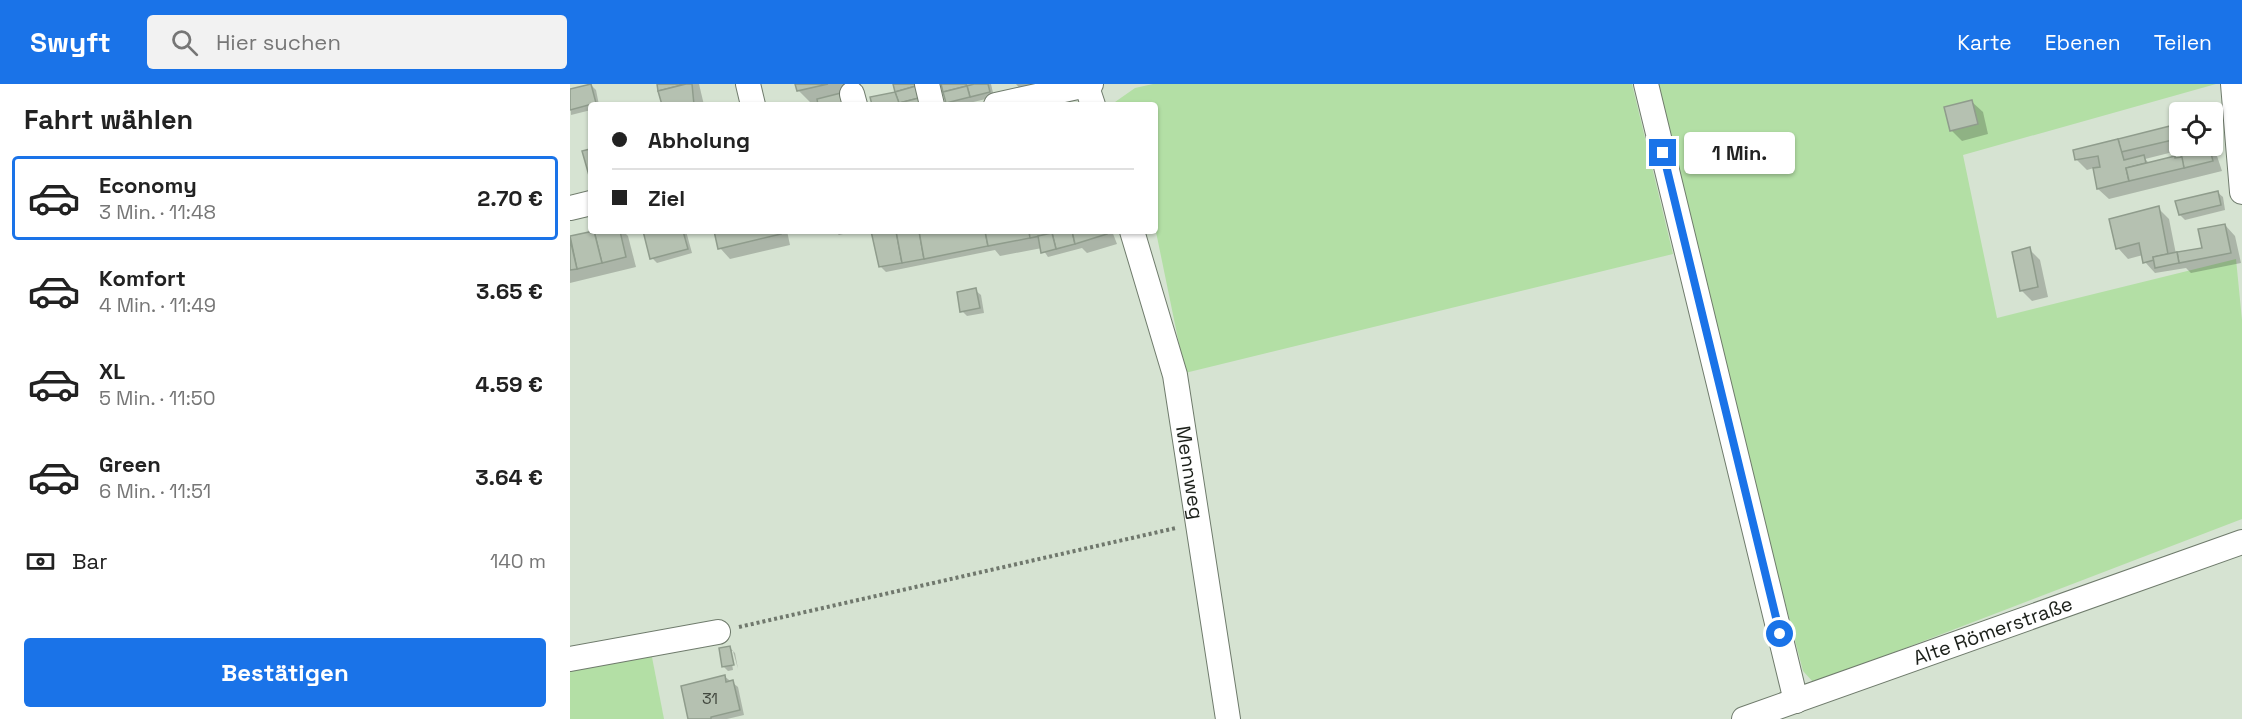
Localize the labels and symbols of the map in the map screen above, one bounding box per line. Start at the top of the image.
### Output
callout: 1 Min. [1684,132,1795,174]
route end [1649,139,1676,166]
street label: Mennweg [1170,424,1210,521]
street label: Alte Römerstraße [1910,590,2076,671]
route start [1766,620,1793,647]
house number: 31 [702,688,718,709]

